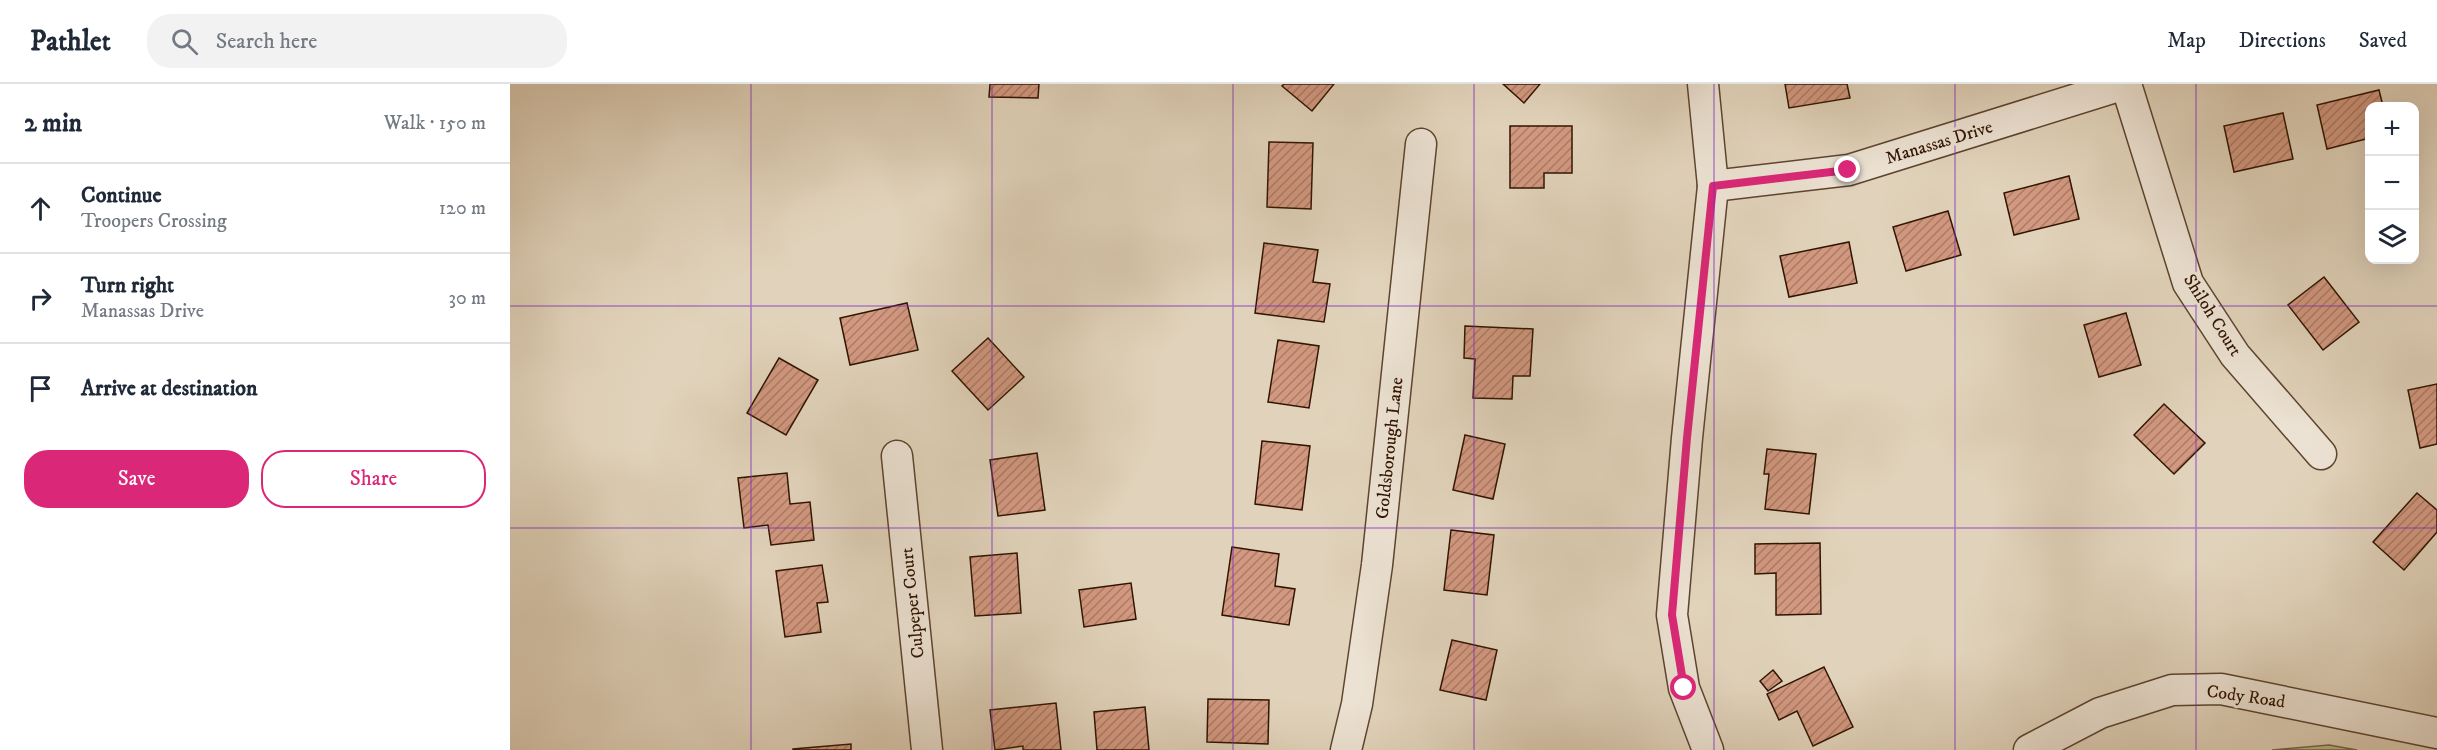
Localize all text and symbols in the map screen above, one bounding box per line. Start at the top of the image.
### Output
search box [147,14,567,68]
text: Pathlet [30,24,111,59]
icon: search [168,25,201,58]
text: Search here [216,28,317,55]
text: Map [2167,28,2206,54]
text: Directions [2239,28,2326,54]
text: Saved [2359,28,2407,54]
map controls [2365,102,2419,264]
button: + [2365,102,2419,156]
text: 2 min [24,107,82,140]
text: Walk · 150 m [384,111,486,136]
street label: Manassas Drive [1883,116,1995,170]
route end [1834,156,1860,182]
button: − [2365,156,2419,210]
text: Continue [81,182,162,209]
icon: ahead [24,192,57,225]
text: 120 m [439,196,486,221]
text: Troopers Crossing [81,209,227,234]
button: layers [2365,210,2419,264]
street label: Shiloh Court [2178,270,2246,361]
text: Turn right [81,272,174,299]
icon: right [24,282,57,315]
text: 30 m [448,286,486,311]
text: Manassas Drive [81,299,204,324]
icon: arrive [24,372,57,405]
text: Arrive at destination [81,375,258,402]
street label: Goldsborough Lane [1372,376,1408,520]
button: Save [24,450,249,508]
button: Share [261,450,486,508]
street label: Culpeper Court [896,546,930,659]
route start [1670,674,1696,700]
street label: Cody Road [2205,681,2287,713]

